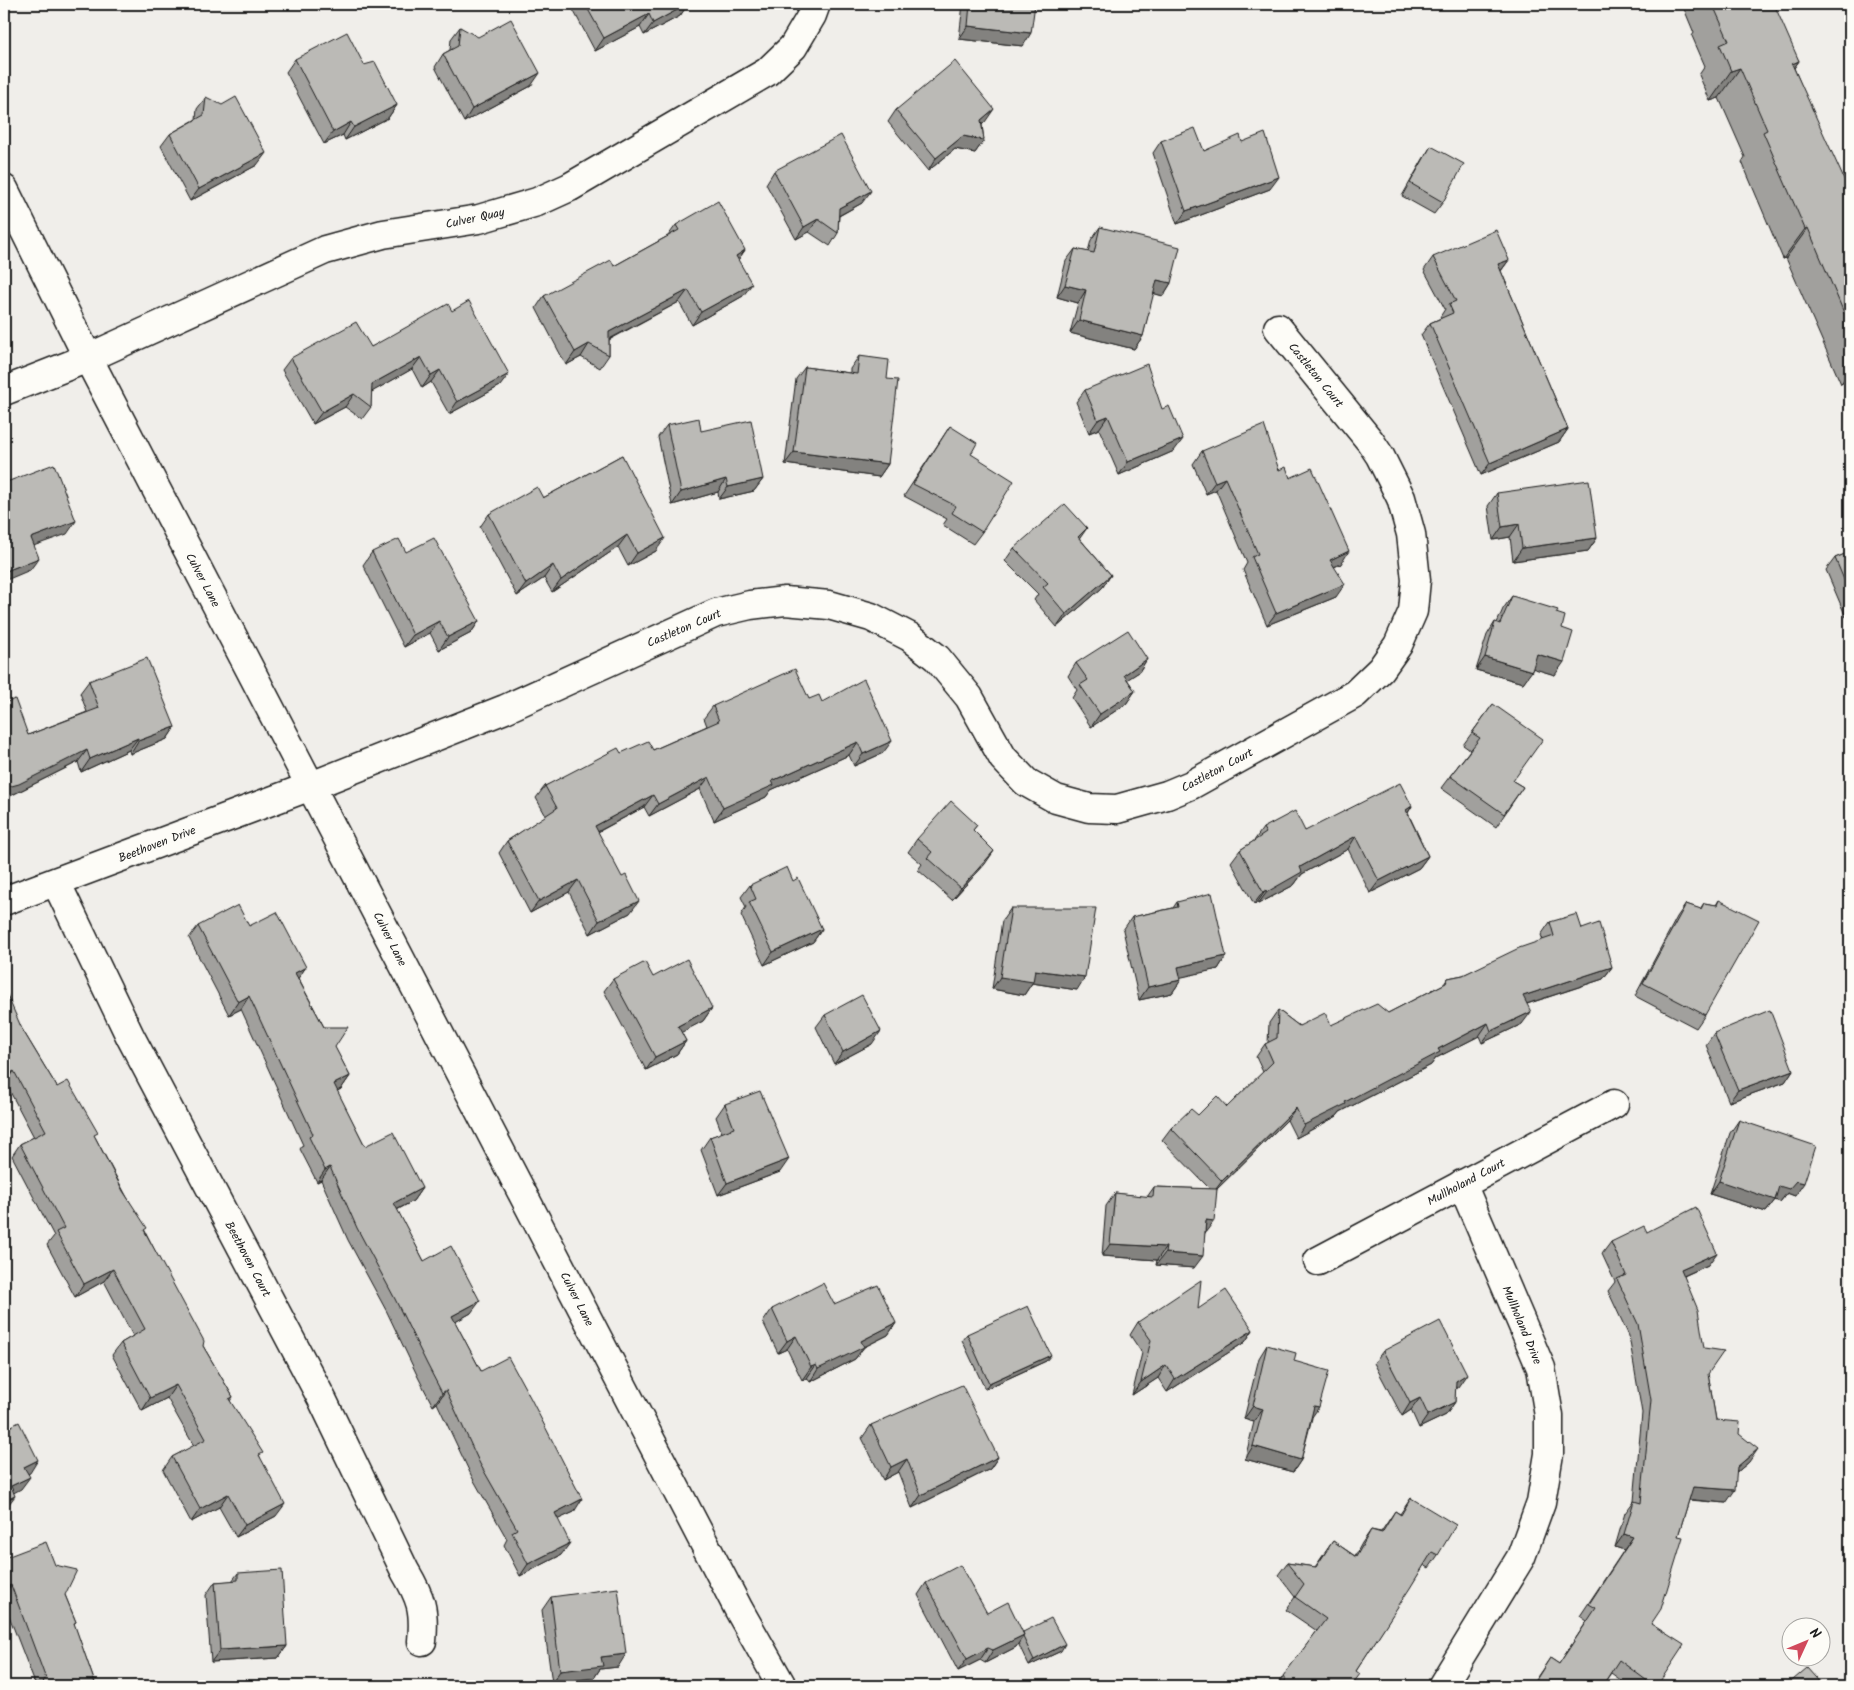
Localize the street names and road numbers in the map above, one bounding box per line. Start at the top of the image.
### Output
street label: Culver Quay [444,203,507,234]
street label: Castleton Court [1283,339,1348,412]
street label: Culver Lane [180,550,225,611]
street label: Castleton Court [644,604,725,653]
street label: Castleton Court [1178,743,1257,797]
street label: Beethoven Drive [116,821,199,868]
street label: Culver Lane [368,909,412,970]
street label: Mullholand Court [1424,1154,1509,1211]
street label: Beethoven Court [220,1218,276,1301]
street label: Culver Lane [555,1269,599,1330]
street label: Mullholand Drive [1496,1283,1547,1368]

